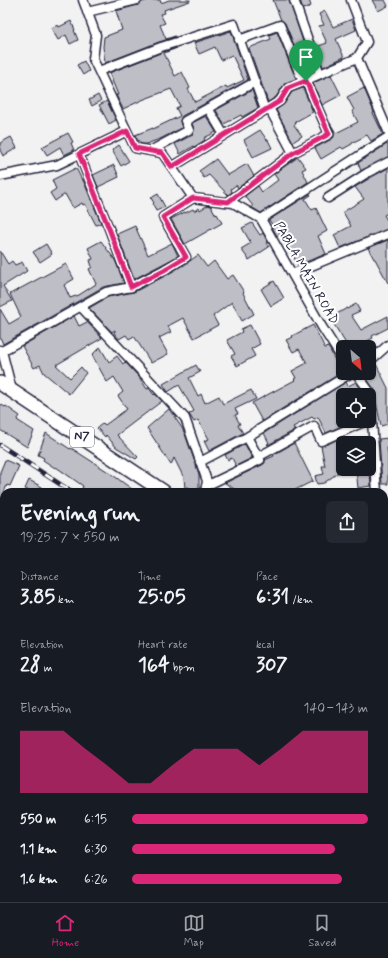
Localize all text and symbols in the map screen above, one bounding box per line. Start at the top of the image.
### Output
pin [289,40,323,81]
icon: arrive [295,46,317,68]
street label: PABLA MAIN ROAD [270,218,342,328]
north arrow [336,340,376,380]
map controls [336,340,376,476]
button: locate [336,388,376,428]
road number: N7 [70,427,94,447]
button: layers [336,436,376,476]
text: Evening run [20,500,140,528]
button: share [326,501,368,543]
text: 19:25 · 7 × 550 m [20,529,120,546]
text: Distance [20,570,59,584]
text: Time [138,570,161,584]
text: Pace [256,570,278,584]
text: 3.85 [20,584,55,611]
text: 25:05 [138,584,186,611]
text: 6:31 [256,584,289,611]
text: km [55,593,74,607]
text: /km [289,593,313,607]
text: Elevation [20,638,63,652]
text: Heart rate [138,638,187,652]
text: kcal [256,638,274,652]
text: 28 [20,652,41,679]
text: 164 [138,652,170,679]
text: 307 [256,652,288,679]
text: m [41,661,53,675]
text: bpm [170,661,195,675]
text: Elevation [20,700,71,717]
text: 140–143 m [304,700,368,717]
text: 550 m [20,811,56,828]
text: 6:15 [84,811,107,828]
text: 1.1 km [20,841,57,858]
text: 6:30 [84,841,107,858]
text: 1.6 km [20,871,58,888]
text: 6:26 [84,871,108,888]
tab: Home [52,912,79,950]
tab: Map [183,912,205,950]
tab: Saved [308,912,336,950]

